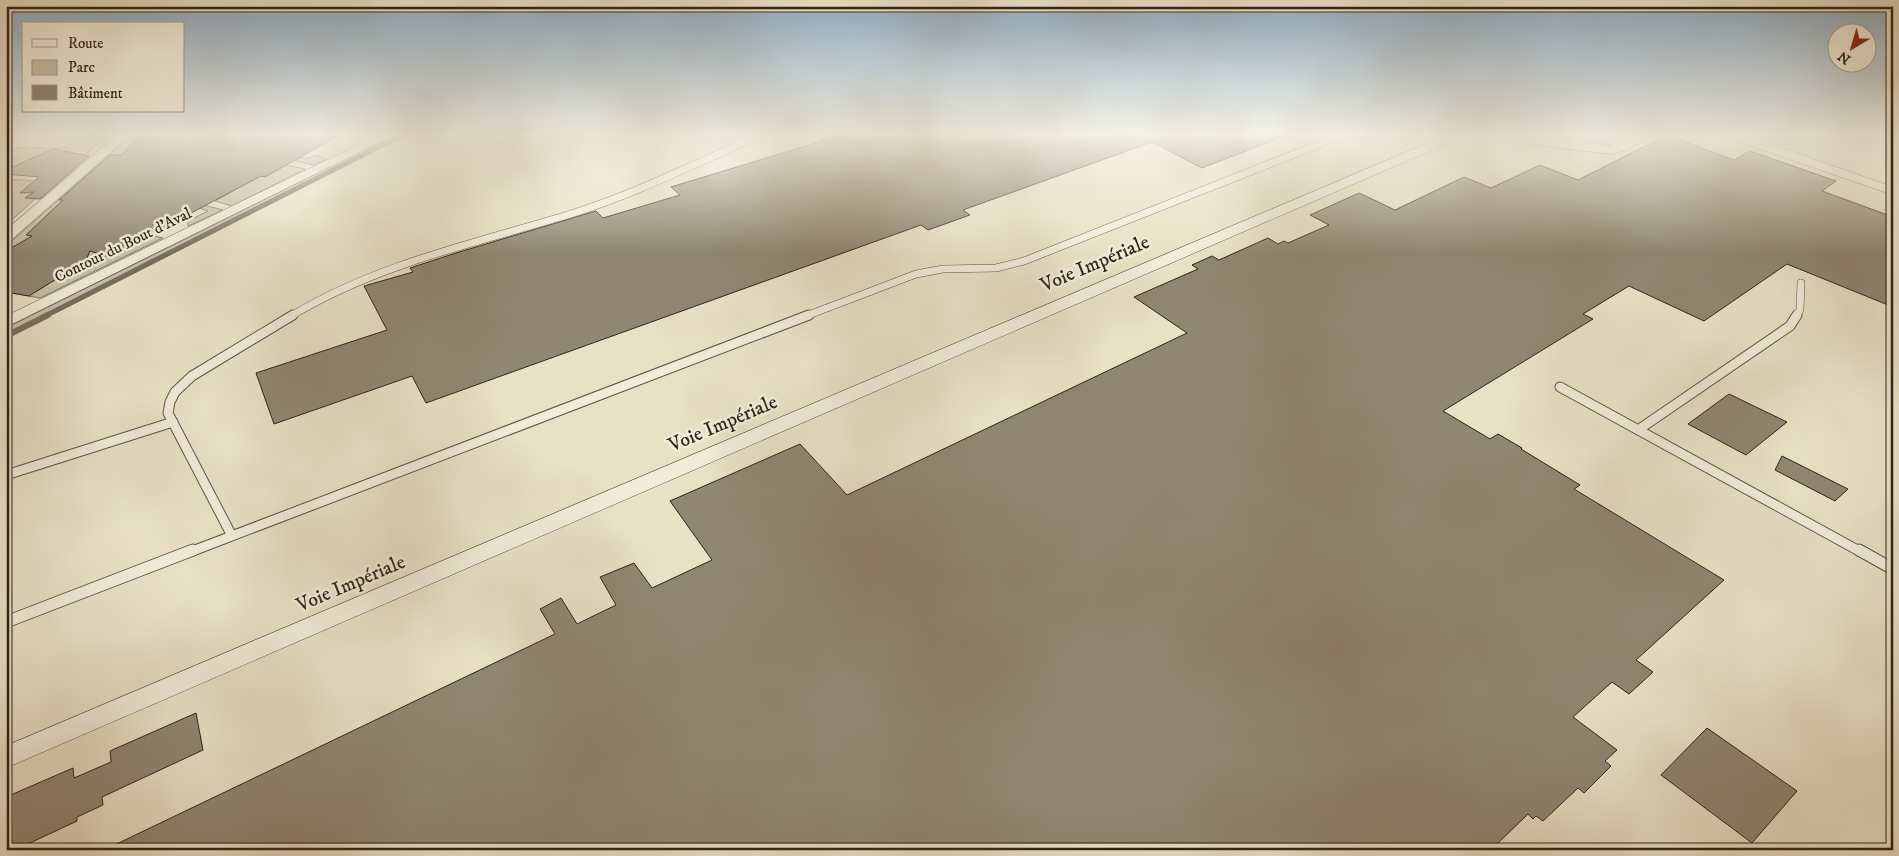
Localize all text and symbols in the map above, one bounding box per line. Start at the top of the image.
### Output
legend [22,22,185,112]
north arrow [1826,22,1876,72]
text: Route [68,34,103,53]
text: N [1834,47,1855,68]
text: Parc [68,58,96,77]
text: Bâtiment [68,84,123,103]
street label: Contour du Bout d'Aval [51,203,195,287]
street label: Voie Impériale [1036,230,1153,299]
street label: Voie Impériale [664,390,781,459]
street label: Voie Impériale [292,550,409,619]

